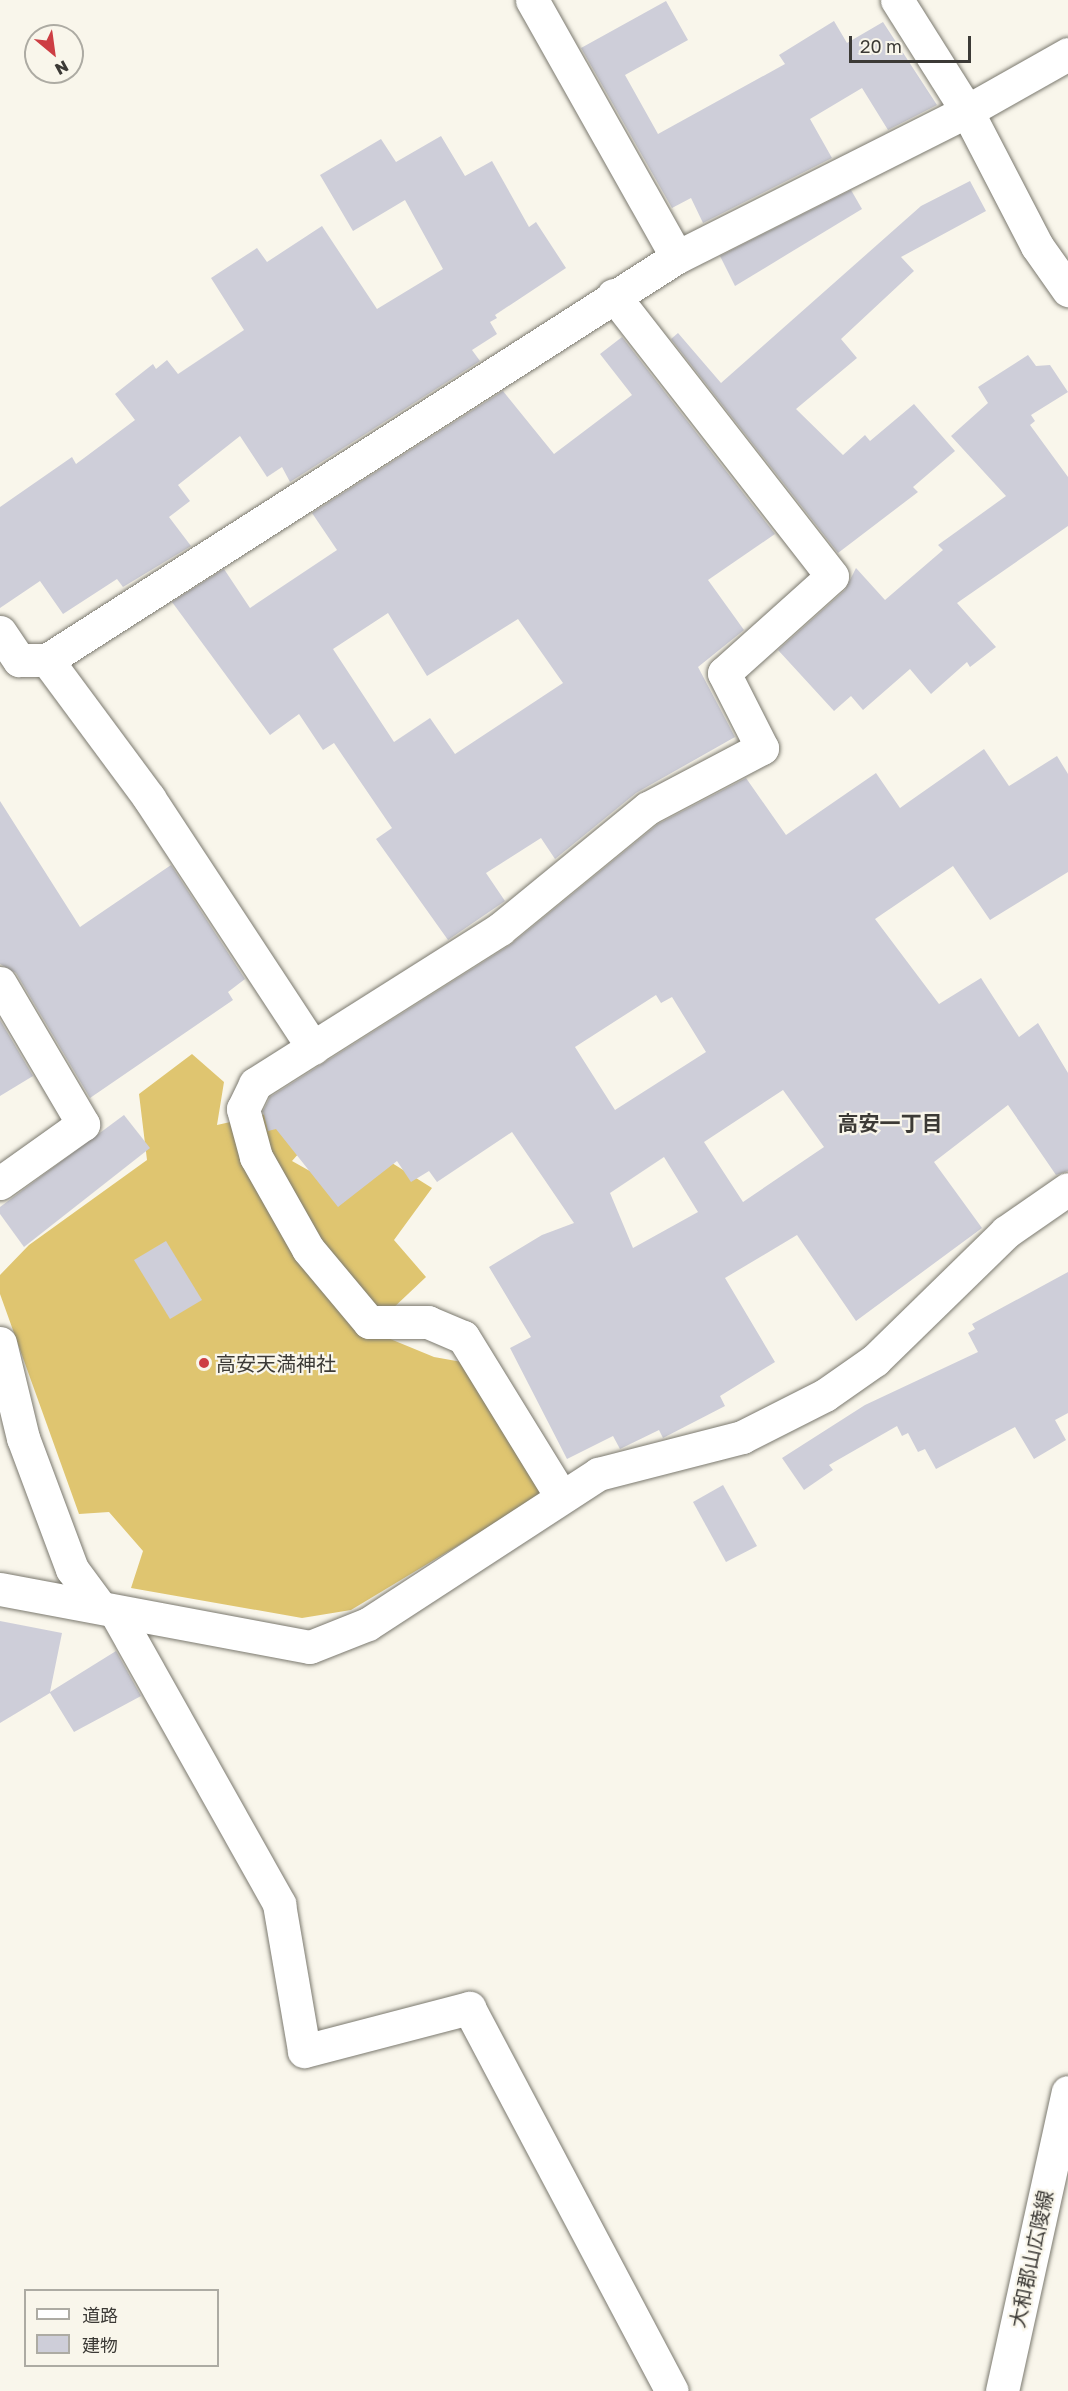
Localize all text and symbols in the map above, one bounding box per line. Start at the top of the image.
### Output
north arrow [24,24,84,84]
scale bar [852,24,974,62]
text: 20 m [860,35,902,57]
text: N [52,56,72,80]
district label: 高安一丁目 [838,1110,942,1136]
place label: 高安天満神社 [216,1351,336,1375]
marker: 高安天満神社 [197,1356,211,1370]
street label: 大和郡山広陵線 [1005,2188,1057,2330]
legend [24,2289,219,2367]
text: 道路 [82,2304,118,2326]
text: 建物 [82,2334,118,2356]

